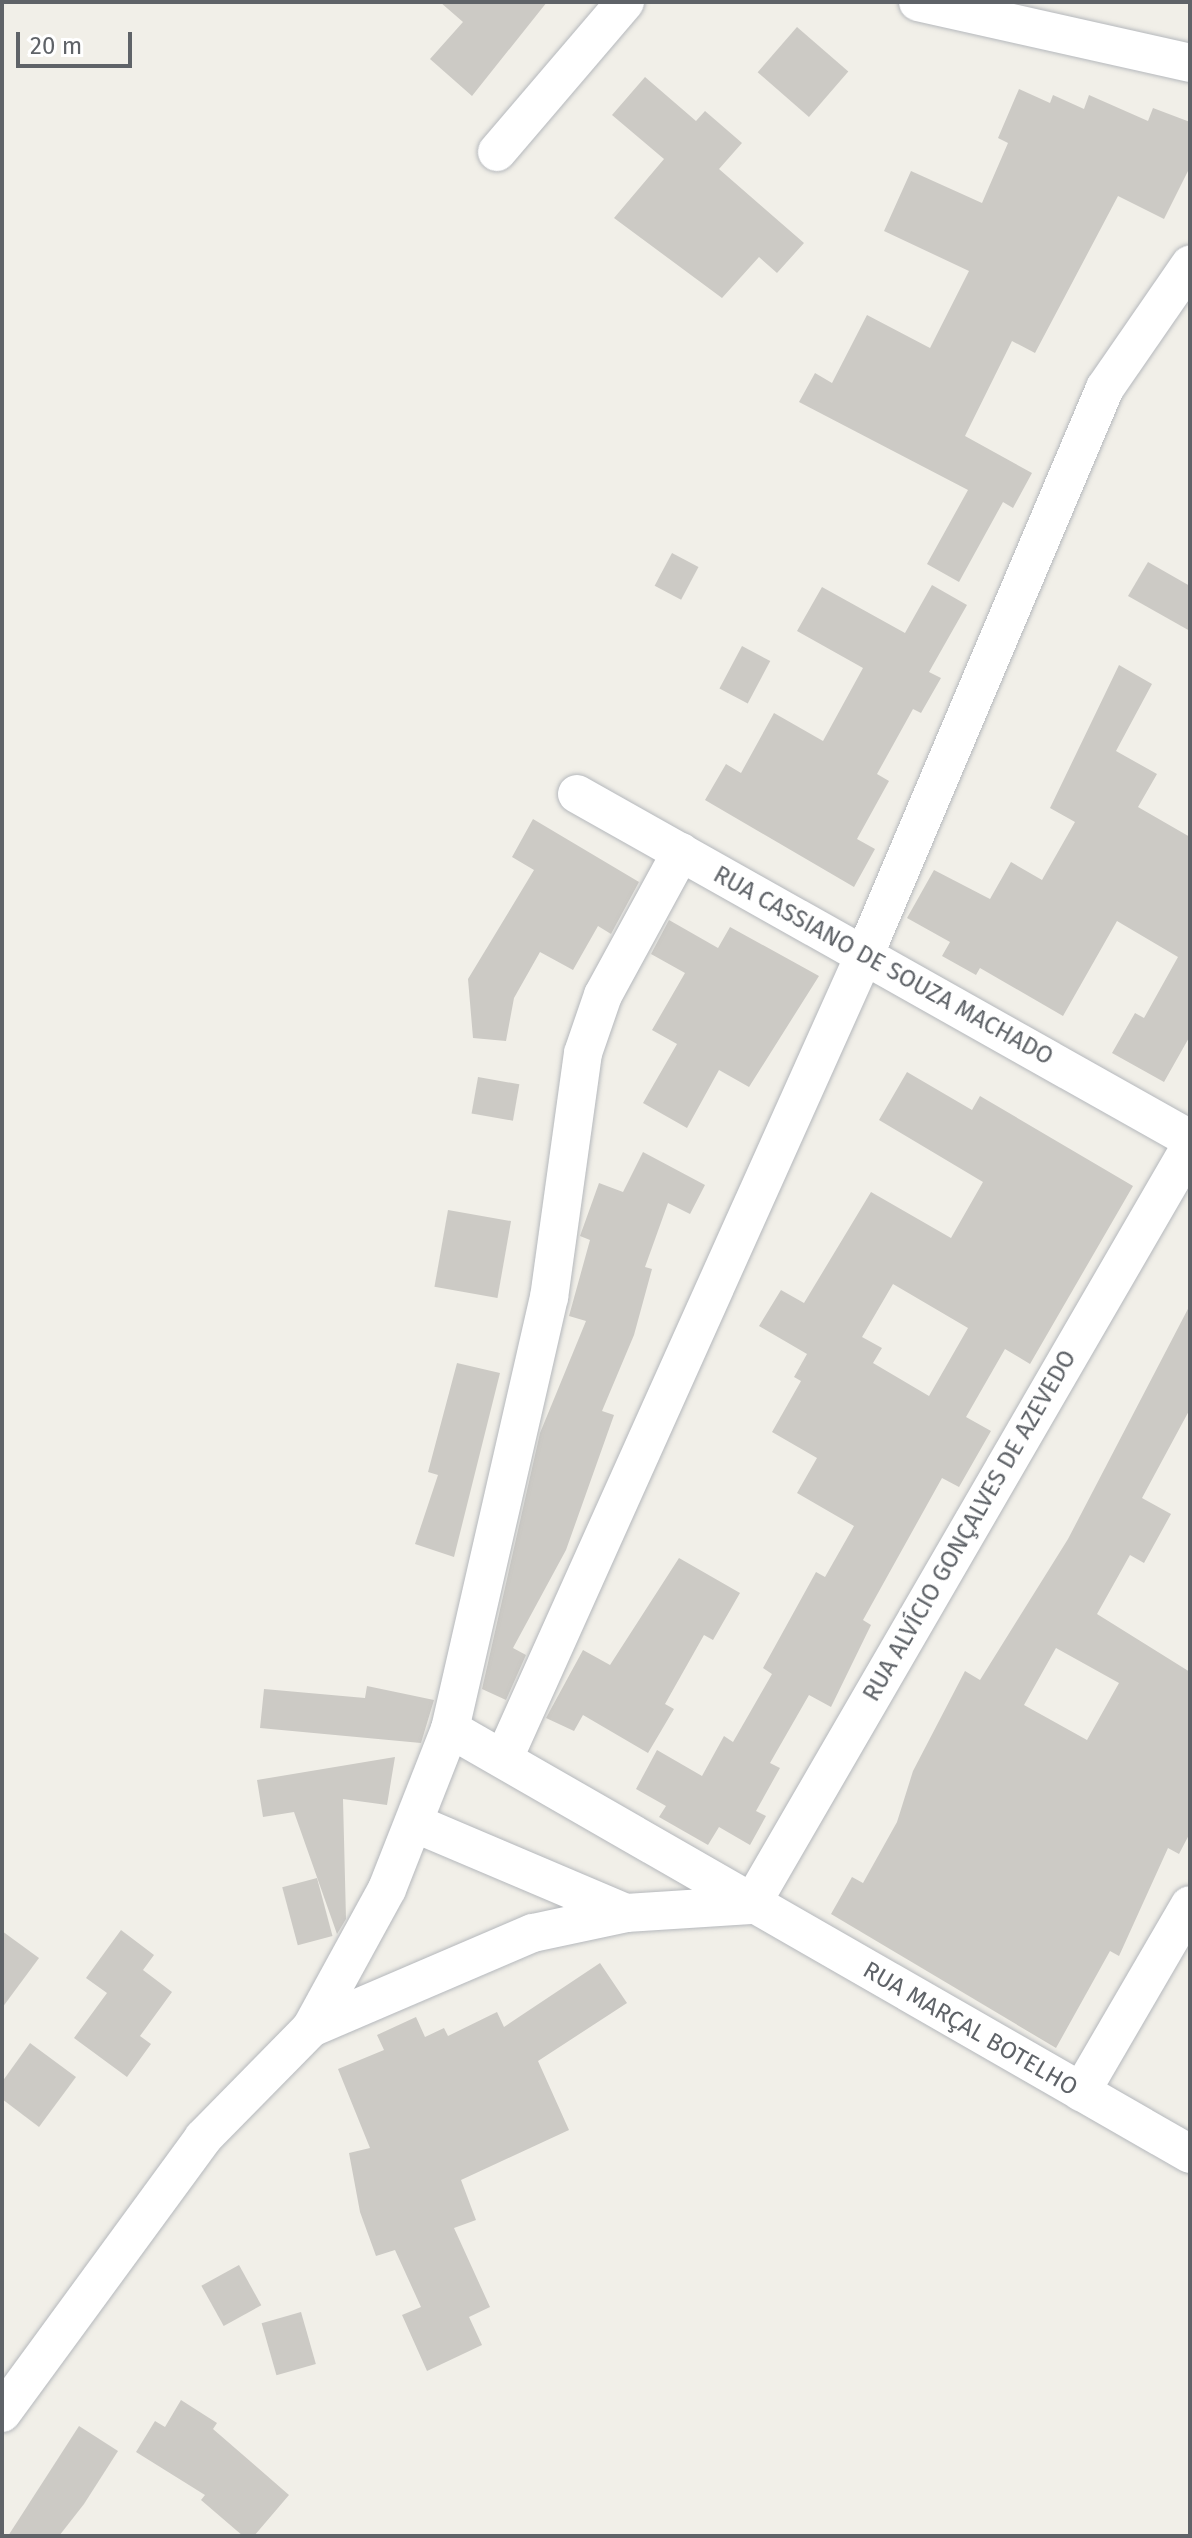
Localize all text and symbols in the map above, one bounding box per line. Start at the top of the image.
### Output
scale bar [20,16,136,66]
text: 20 m [30,32,82,60]
street label: RUA CASSIANO DE SOUZA MACHADO [708,860,1058,1072]
street label: RUA ALVÍCIO GONÇALVES DE AZEVEDO [857,1345,1083,1707]
street label: RUA MARÇAL BOTELHO [858,1956,1082,2102]

